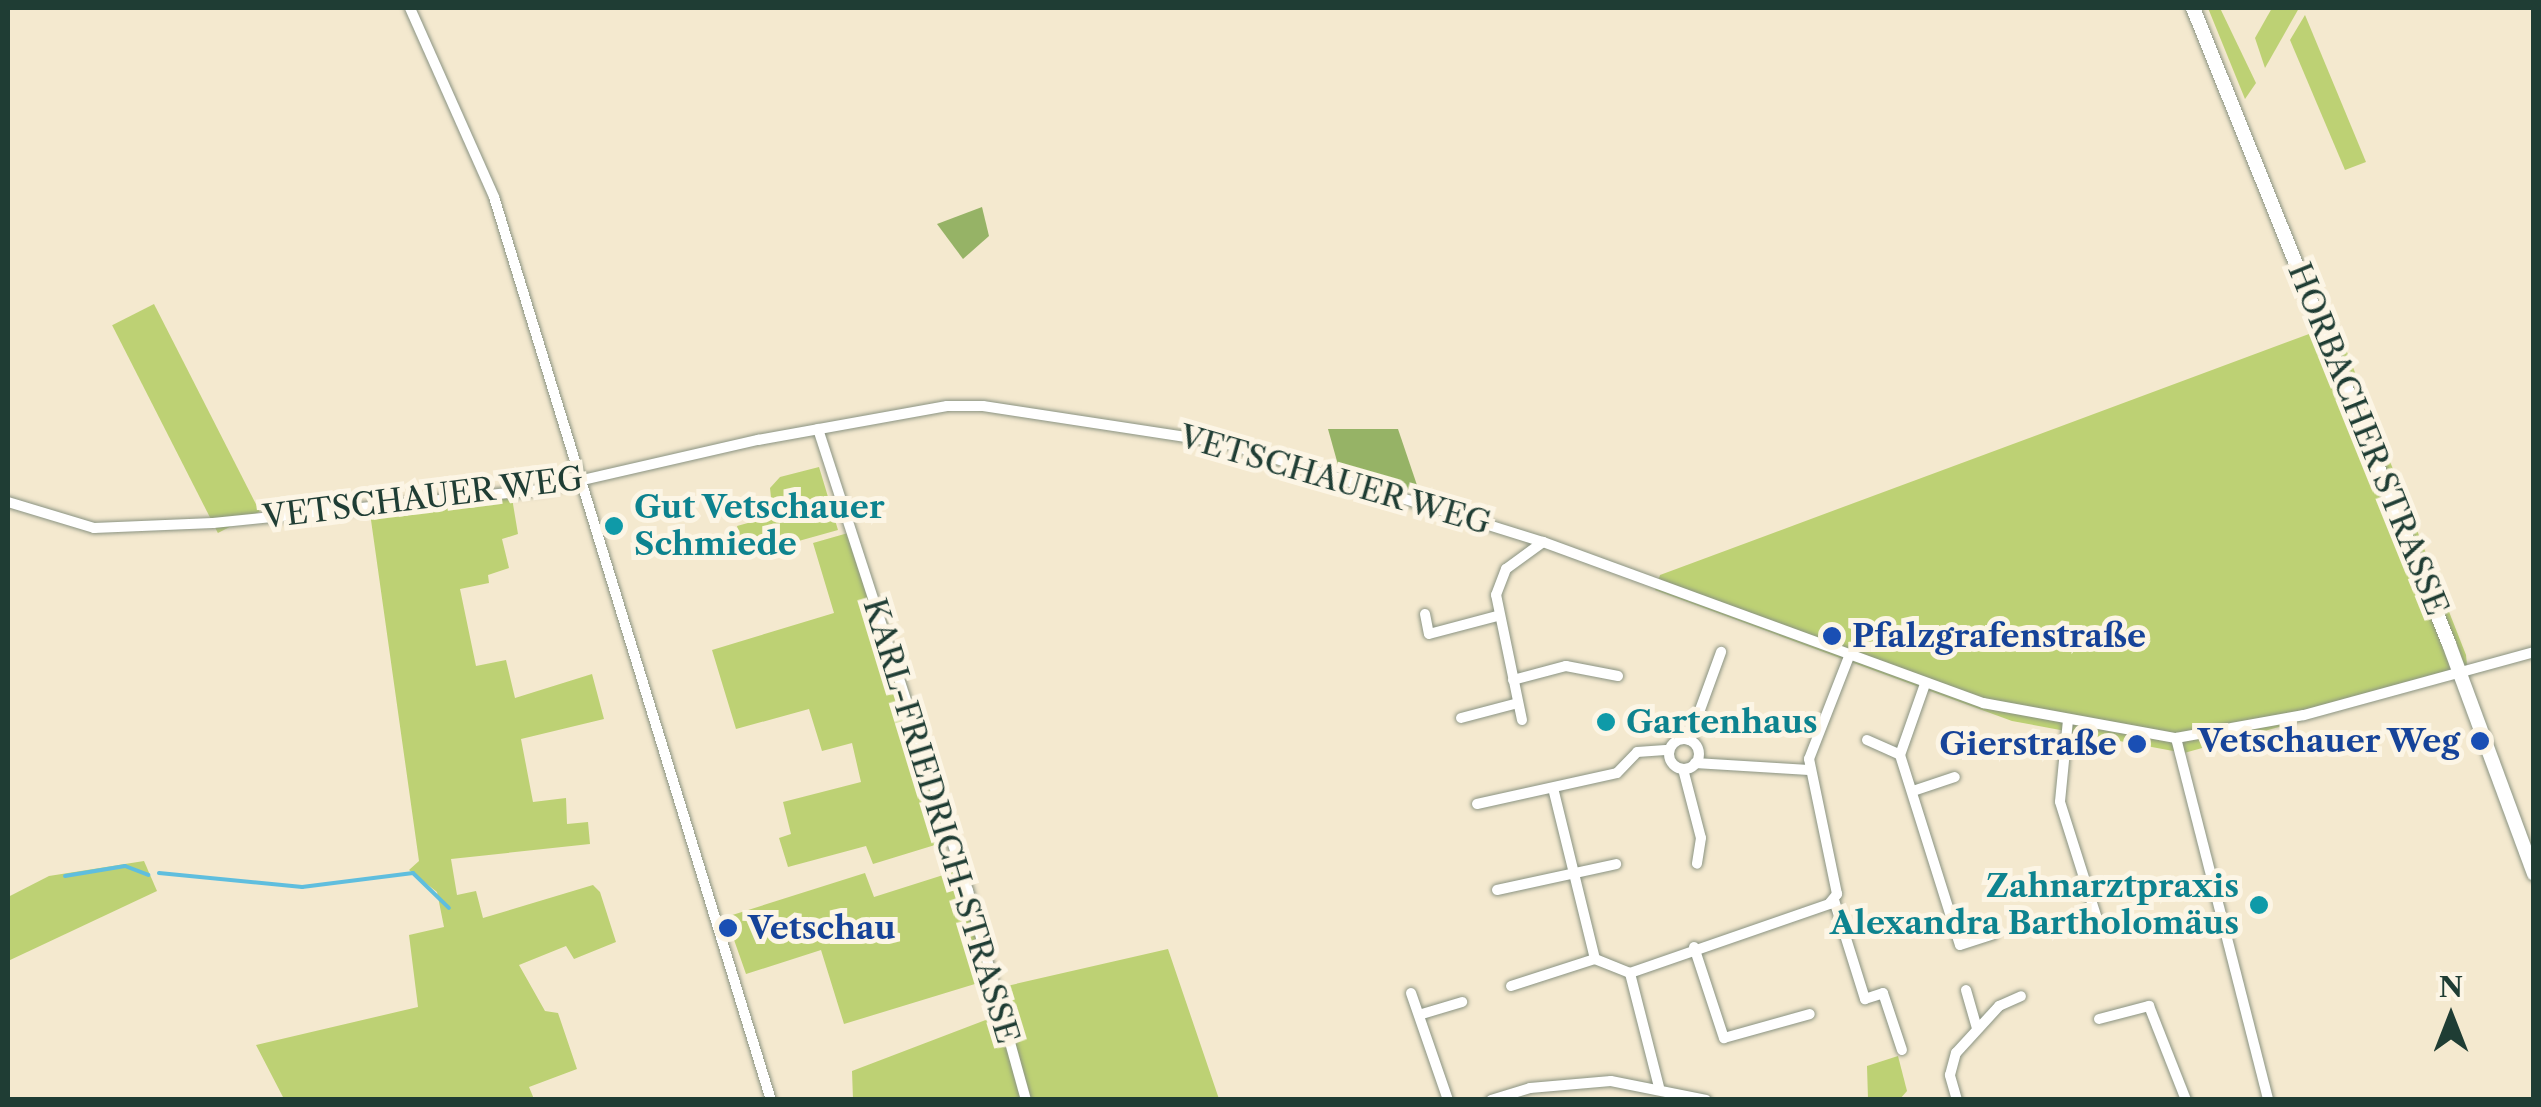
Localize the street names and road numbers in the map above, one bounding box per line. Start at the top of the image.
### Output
street label: HORBACHER STRASSE [2279,257,2457,621]
street label: VETSCHAUER WEG [1174,417,1496,543]
street label: VETSCHAUER WEG [260,459,586,537]
street label: KARL-FRIEDRICH-STRASSE [855,594,1027,1048]

